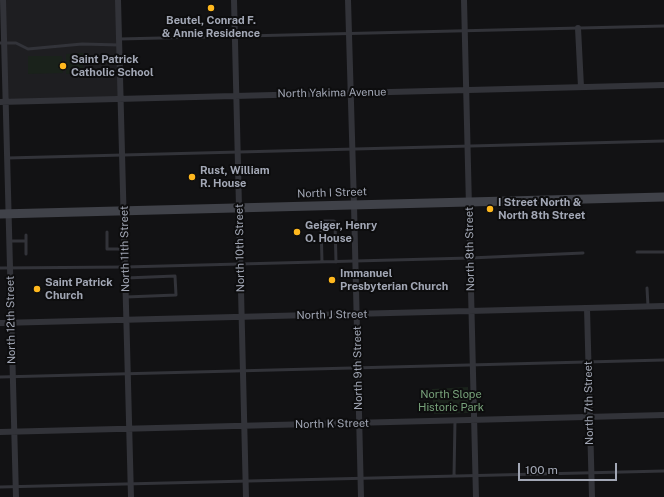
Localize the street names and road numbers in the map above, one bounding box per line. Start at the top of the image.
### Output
street label: North Yakima Avenue [277,85,387,101]
street label: North I Street [297,185,367,201]
street label: North 10th Street [233,204,247,292]
street label: North 11th Street [118,206,132,292]
street label: North 8th Street [463,207,477,291]
street label: North 12th Street [4,276,18,364]
street label: North J Street [296,308,368,322]
street label: North 9th Street [351,326,365,410]
street label: North 7th Street [582,361,596,445]
street label: North K Street [295,417,369,431]

